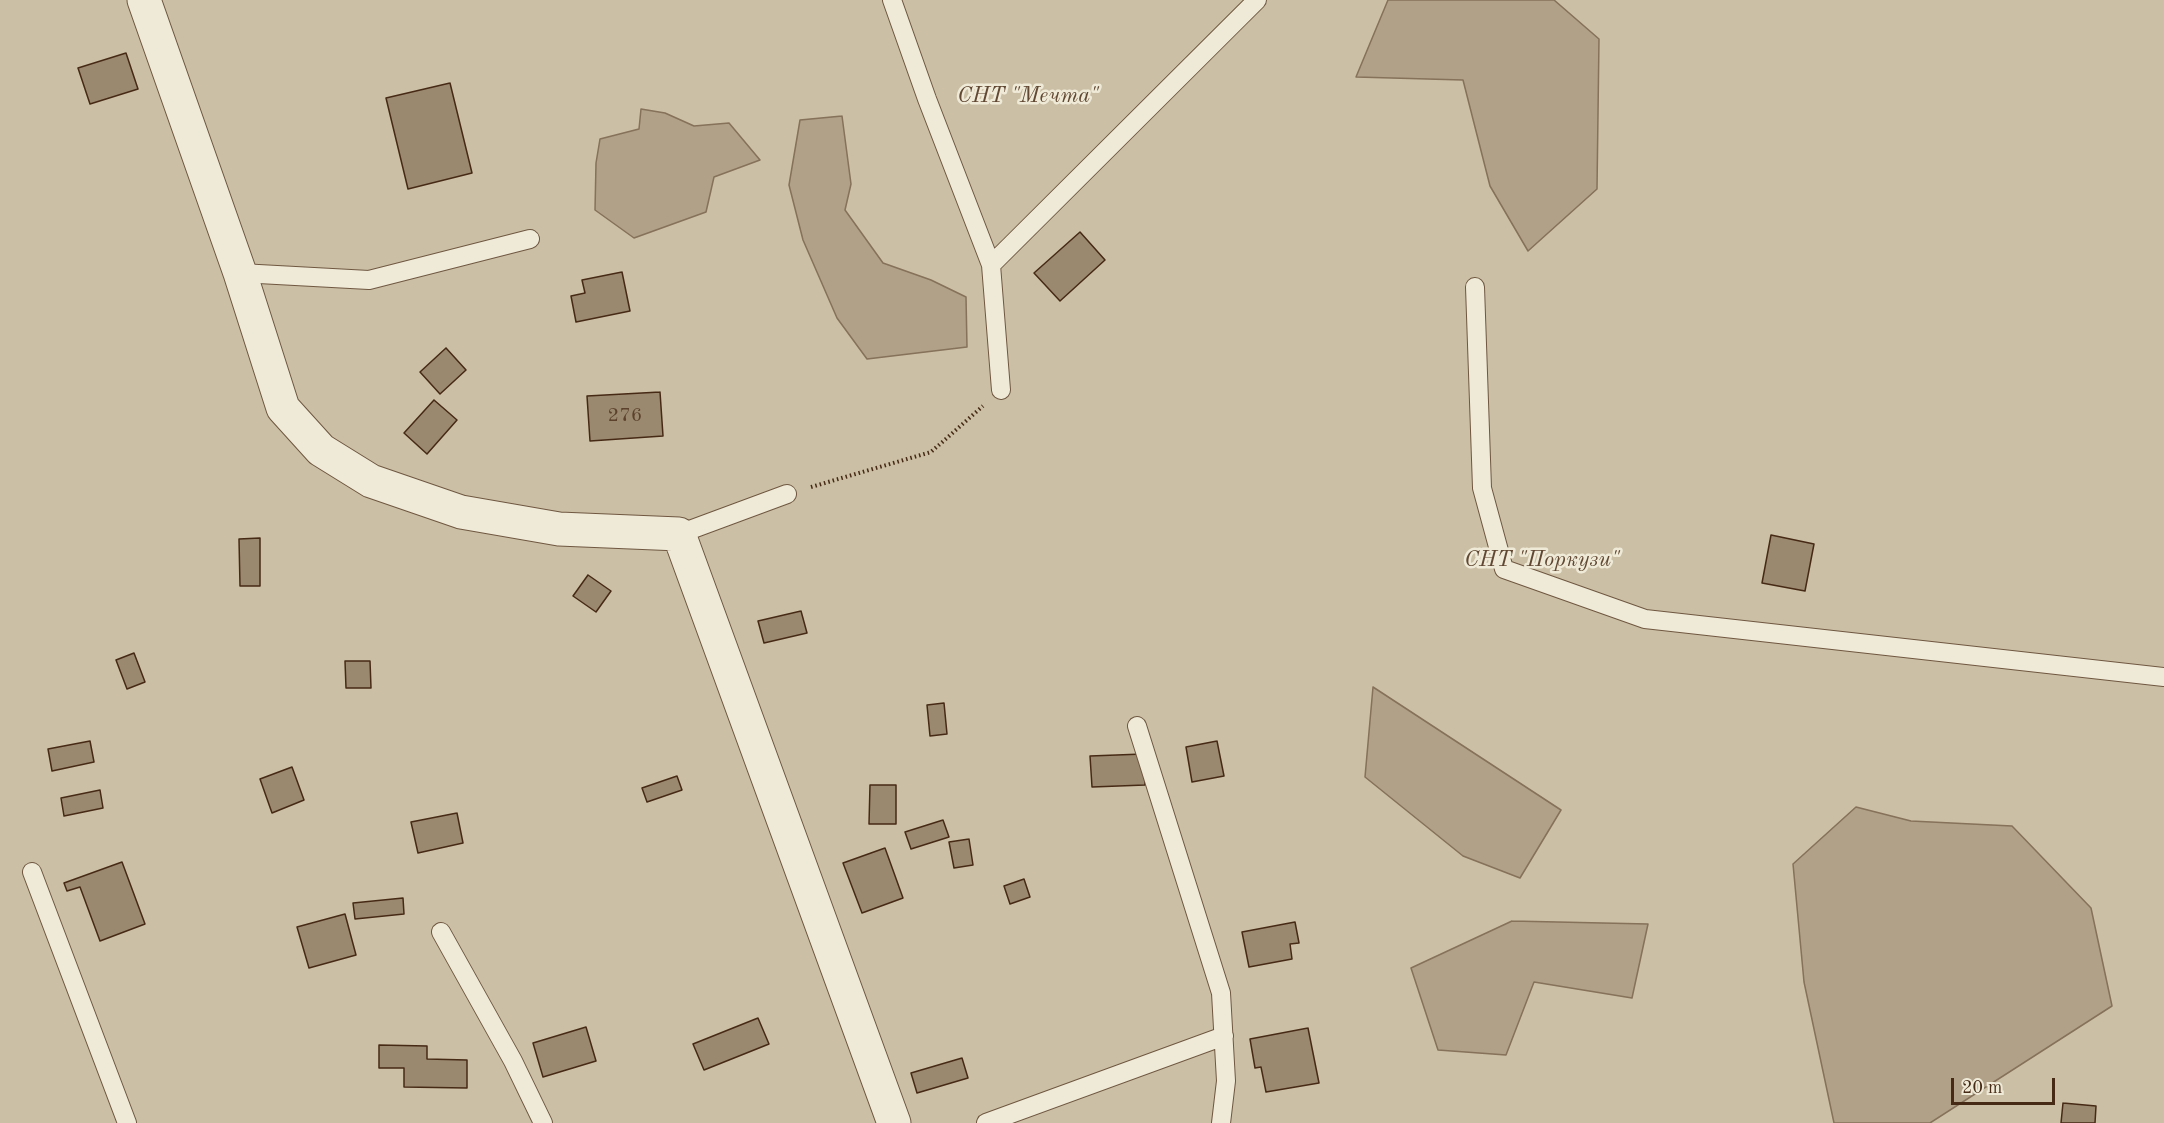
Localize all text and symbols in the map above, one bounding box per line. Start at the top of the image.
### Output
park label: СНТ "Мечта" [957,83,1099,109]
house number: 276 [608,404,642,428]
park label: СНТ "Поркузи" [1464,547,1620,573]
scale bar [1954,1066,2058,1104]
text: 20 m [1962,1079,2002,1097]

